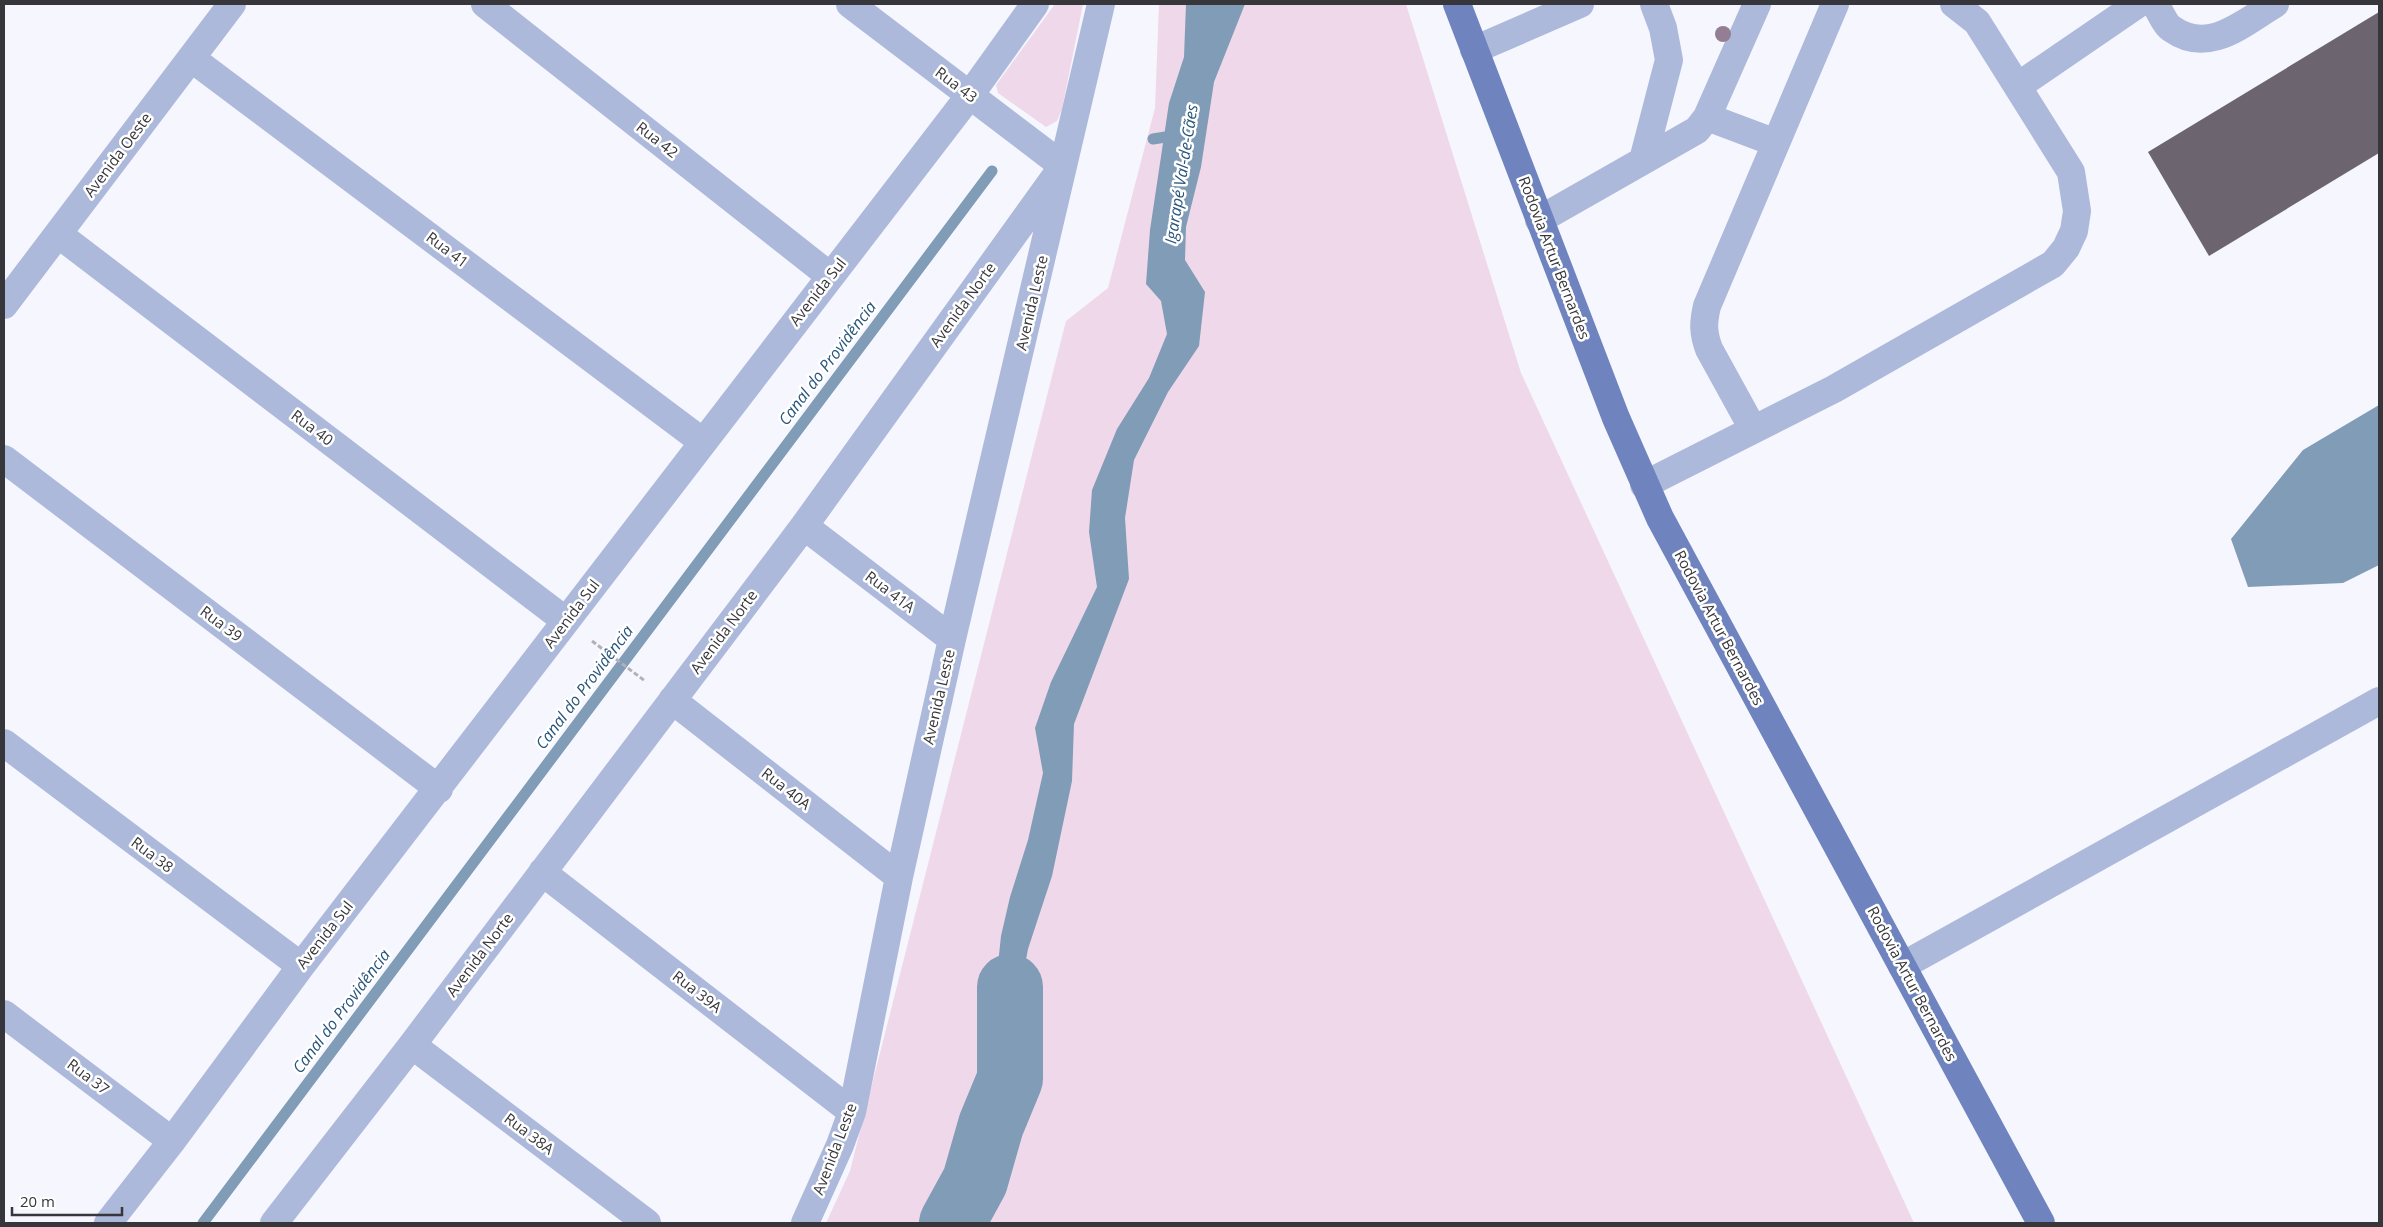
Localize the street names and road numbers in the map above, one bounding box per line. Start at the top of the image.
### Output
street label: Rua 43 [931,62,982,107]
street label: Avenida Oeste [79,108,156,201]
street label: Rua 42 [633,117,683,162]
street label: Rodovia Artur Bernardes [1515,173,1595,342]
street label: Rua 41 [422,227,473,272]
street label: Avenida Sul [784,253,850,329]
street label: Avenida Leste [1010,253,1052,352]
street label: Avenida Norte [925,258,1000,351]
street label: Rua 40 [287,405,338,450]
street label: Rodovia Artur Bernardes [1670,547,1769,709]
street label: Rua 41A [862,566,920,617]
street label: Avenida Sul [539,575,604,652]
street label: Avenida Norte [685,585,761,677]
street label: Rua 39 [196,601,247,646]
street label: Avenida Leste [917,647,959,746]
street label: Rua 40A [758,763,816,814]
street label: Rua 38 [127,832,178,877]
street label: Avenida Sul [291,896,357,972]
street label: Rodovia Artur Bernardes [1863,903,1962,1065]
street label: Avenida Norte [441,908,517,1000]
street label: Rua 39A [669,966,727,1017]
street label: Rua 37 [63,1054,114,1099]
street label: Avenida Leste [807,1100,861,1197]
street label: Rua 38A [501,1108,559,1159]

